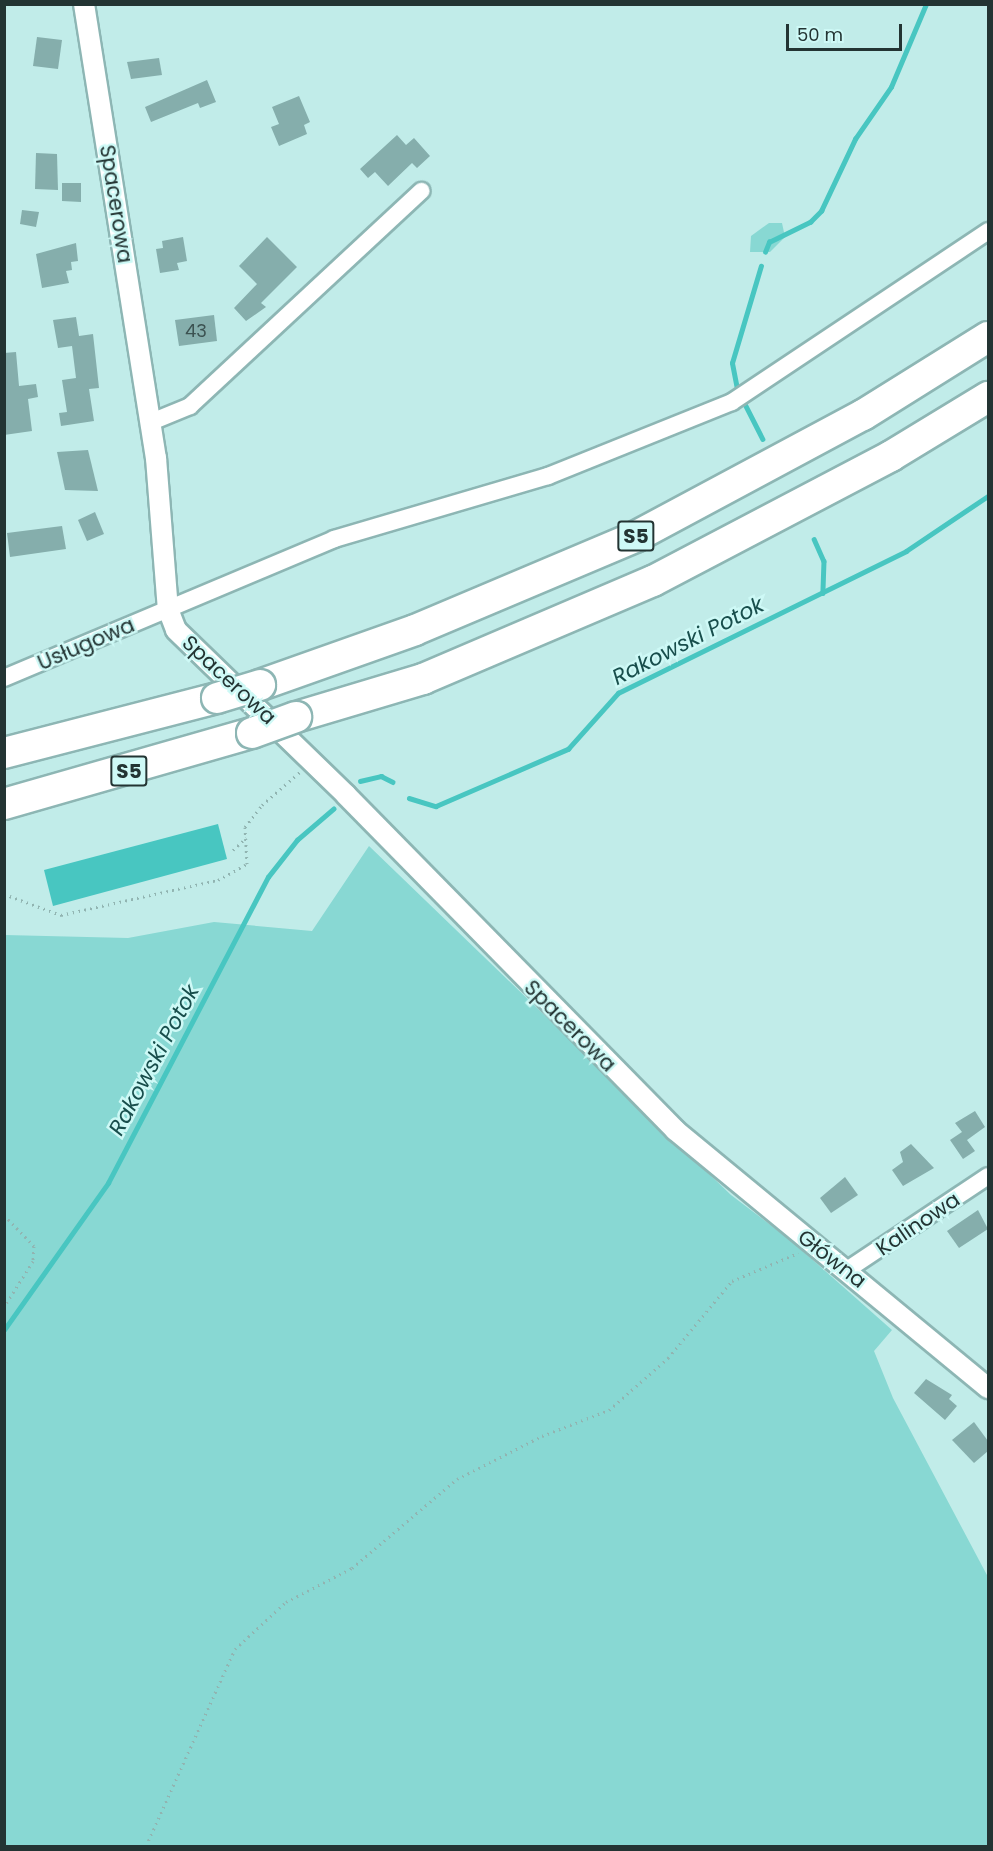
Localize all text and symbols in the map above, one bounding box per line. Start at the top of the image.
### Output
scale bar [789,12,904,50]
text: 50 m [797,22,843,47]
street label: Spacerowa [94,143,138,265]
house number: 43 [185,320,207,342]
road number: S5 [616,519,656,553]
water label: Rakowski Potok [608,591,768,691]
street label: Usługowa [34,612,138,676]
street label: Spacerowa [177,630,281,730]
road number: S5 [110,754,148,788]
street label: Spacerowa [519,975,621,1077]
water label: Rakowski Potok [103,980,205,1140]
street label: Kalinowa [871,1187,965,1261]
street label: Główna [793,1224,871,1294]

